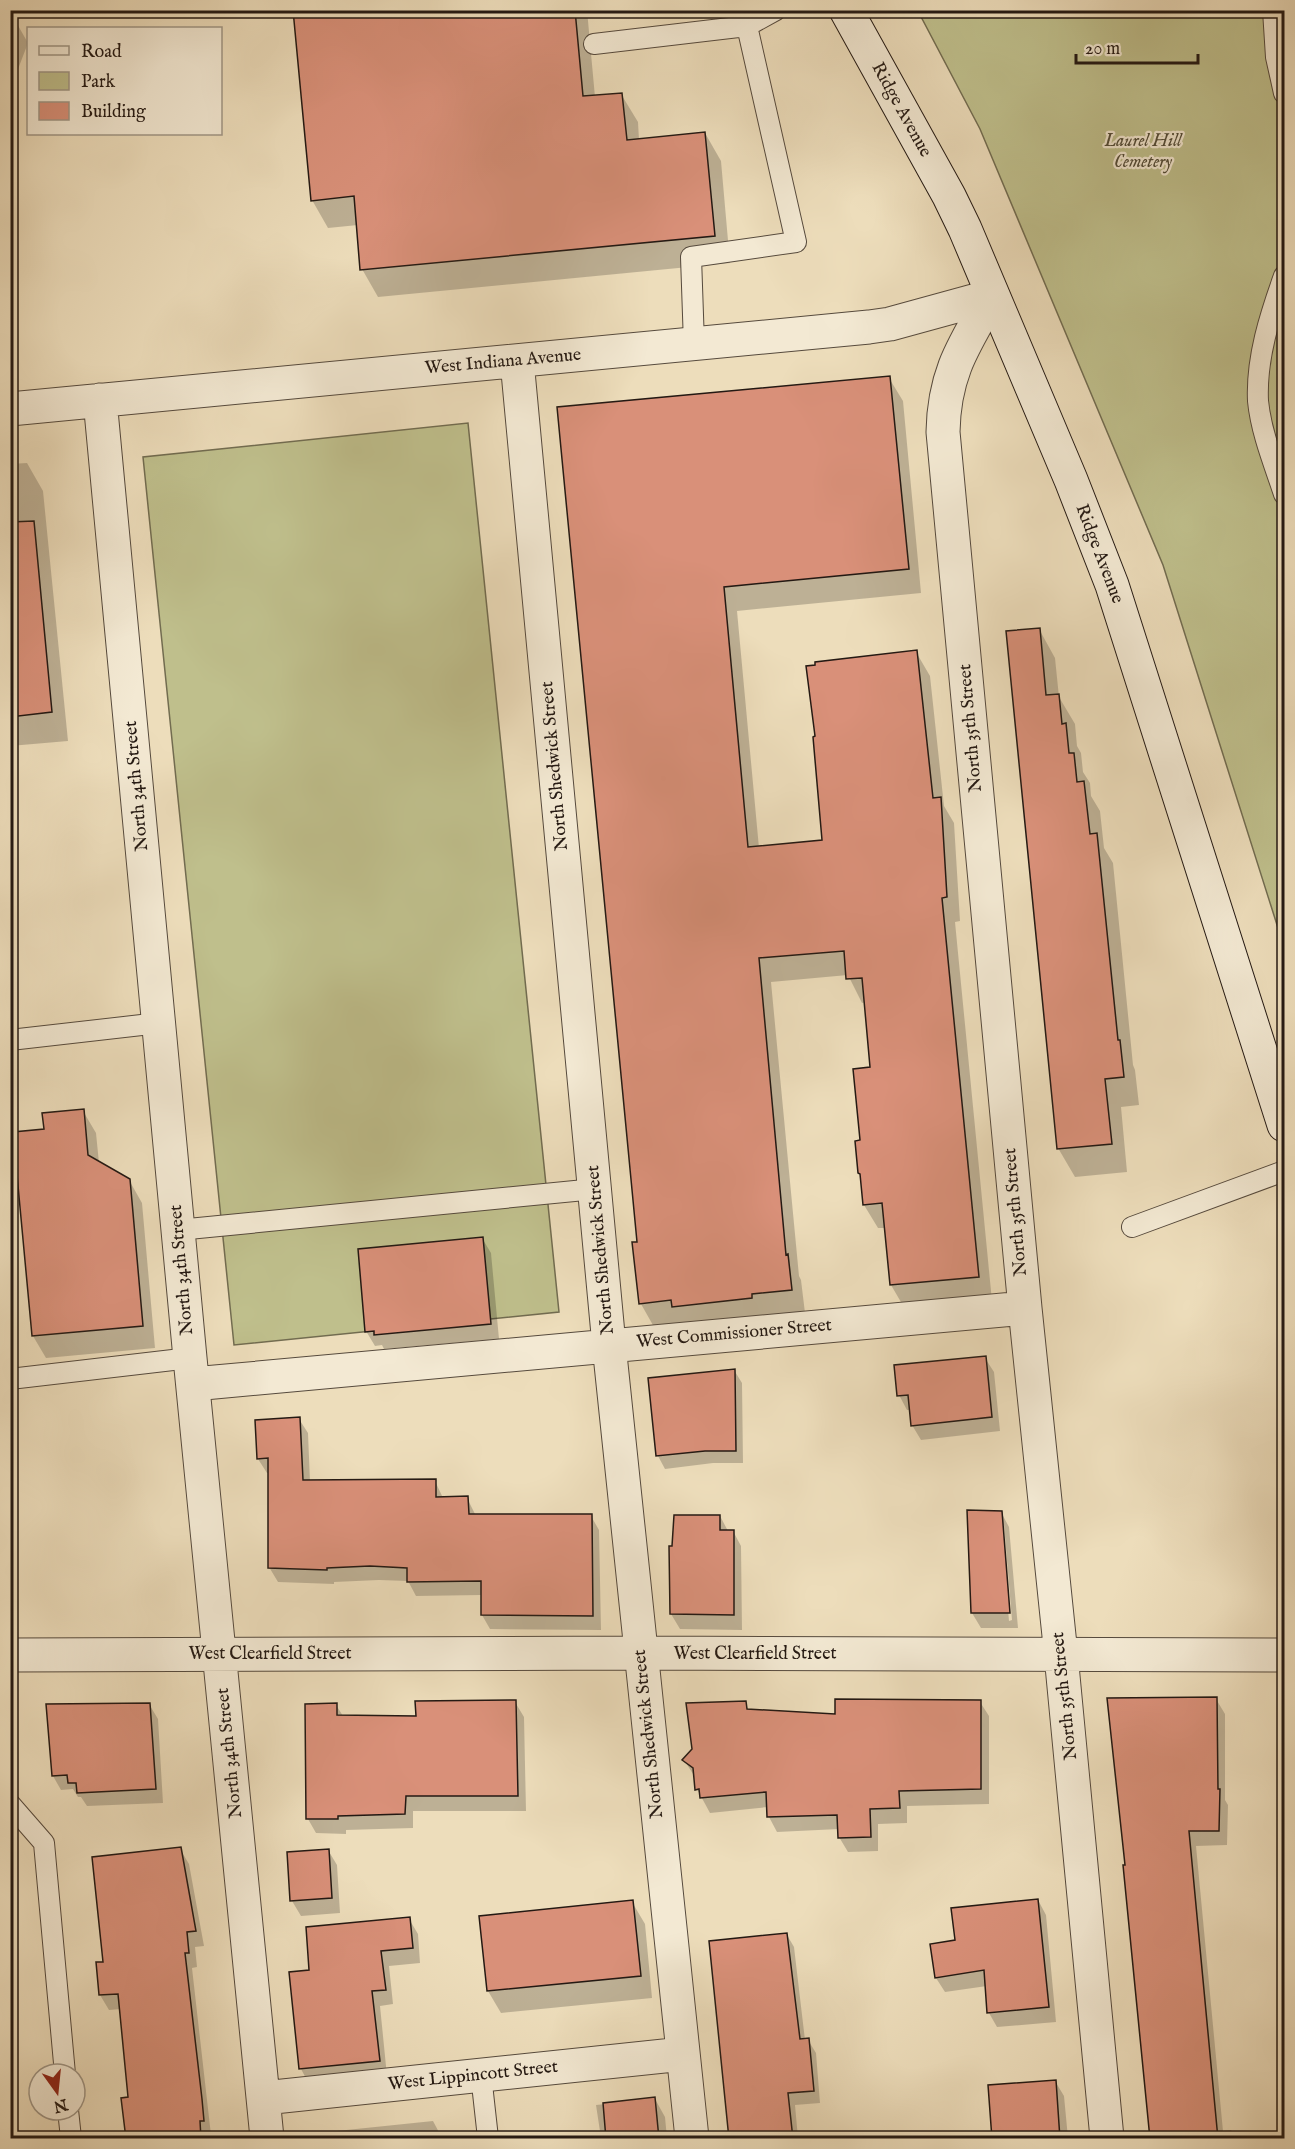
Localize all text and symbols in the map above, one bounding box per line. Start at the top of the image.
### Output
legend [27,27,222,135]
scale bar [1076,27,1198,65]
text: 20 m [1085,38,1120,61]
text: Road [81,41,122,64]
street label: Ridge Avenue [866,59,936,161]
text: Park [81,71,116,94]
text: Building [81,101,146,124]
park label: Laurel Hill Cemetery [1103,130,1183,174]
street label: West Indiana Avenue [424,344,582,380]
street label: Ridge Avenue [1069,501,1129,607]
street label: North 35th Street [954,663,988,793]
street label: North Shedwick Street [536,680,574,852]
street label: North 34th Street [120,720,154,852]
street label: North 35th Street [999,1147,1033,1277]
street label: North Shedwick Street [582,1164,620,1336]
street label: North 34th Street [165,1204,199,1336]
street label: West Commissioner Street [635,1314,833,1354]
street label: North 35th Street [1047,1631,1083,1761]
street label: West Clearfield Street [188,1643,352,1666]
street label: West Clearfield Street [673,1643,837,1666]
street label: North Shedwick Street [629,1648,669,1820]
street label: North 34th Street [212,1687,248,1819]
street label: West Lippincott Street [387,2056,559,2096]
north arrow [27,2062,87,2122]
text: N [51,2093,71,2116]

